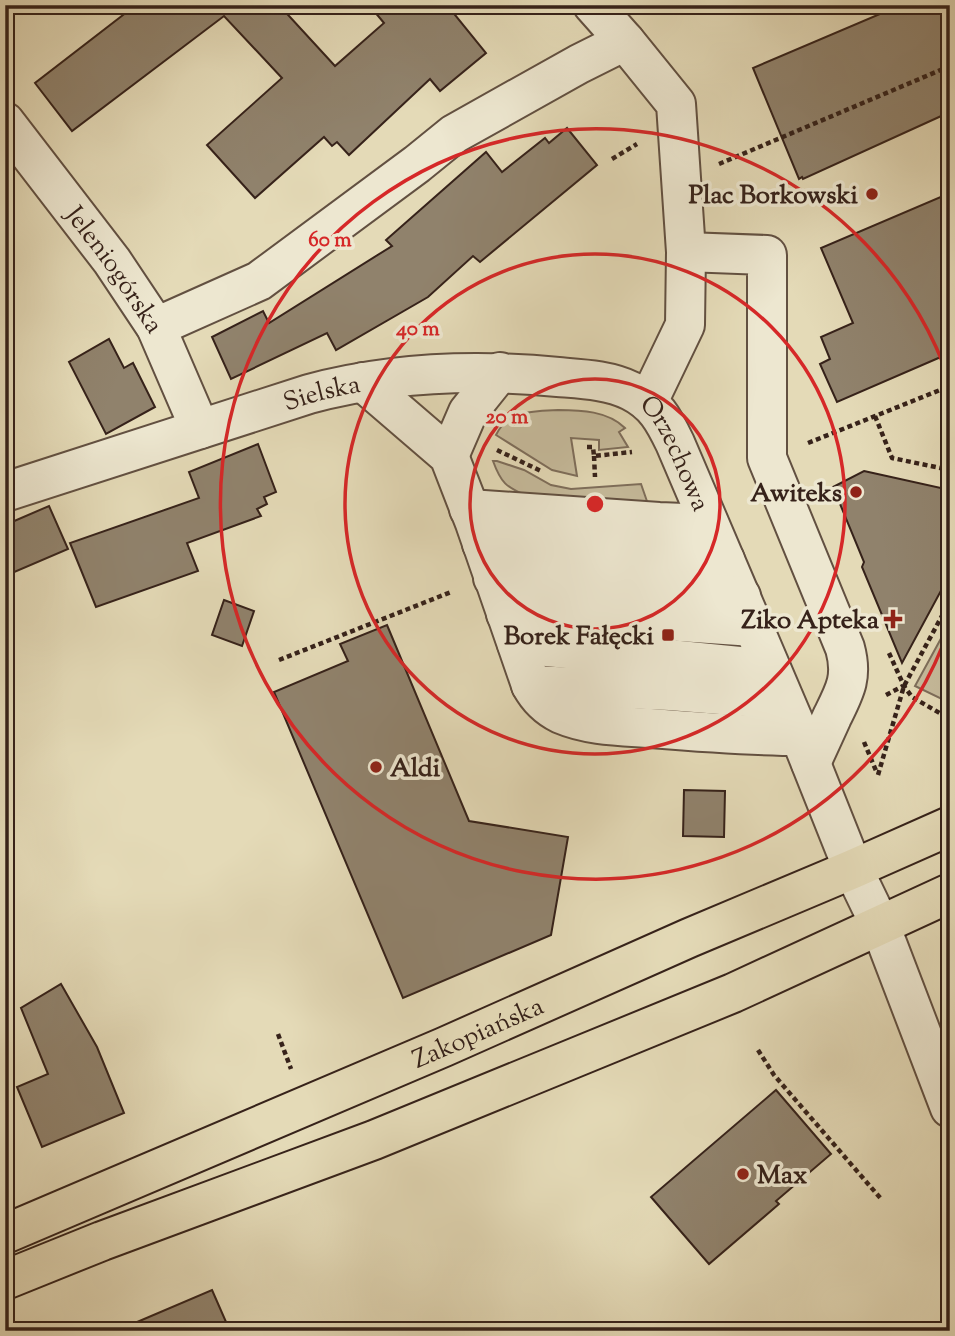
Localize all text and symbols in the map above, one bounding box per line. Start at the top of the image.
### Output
place label: Plac Borkowski [689,178,859,215]
marker: Plac Borkowski [864,186,880,202]
street label: Jeleniogórska [54,198,171,342]
text: 60 m [308,226,352,256]
text: 40 m [395,315,440,345]
street label: Sielska [279,367,363,422]
street label: Orzechowa [630,388,718,517]
text: 20 m [486,403,529,433]
place label: Awiteks [750,476,842,513]
marker: Awiteks [848,484,864,500]
centre of rings [583,492,607,516]
place label: Ziko Apteka [741,603,879,640]
marker: Ziko Apteka [885,611,901,627]
place label: Borek Fałęcki [504,619,655,656]
marker: Borek Fałęcki [660,627,676,643]
place label: Aldi [390,751,441,788]
marker: Aldi [368,759,384,775]
street label: Zakopiańska [407,989,550,1079]
place label: Max [757,1158,807,1195]
marker: Max [735,1166,751,1182]

